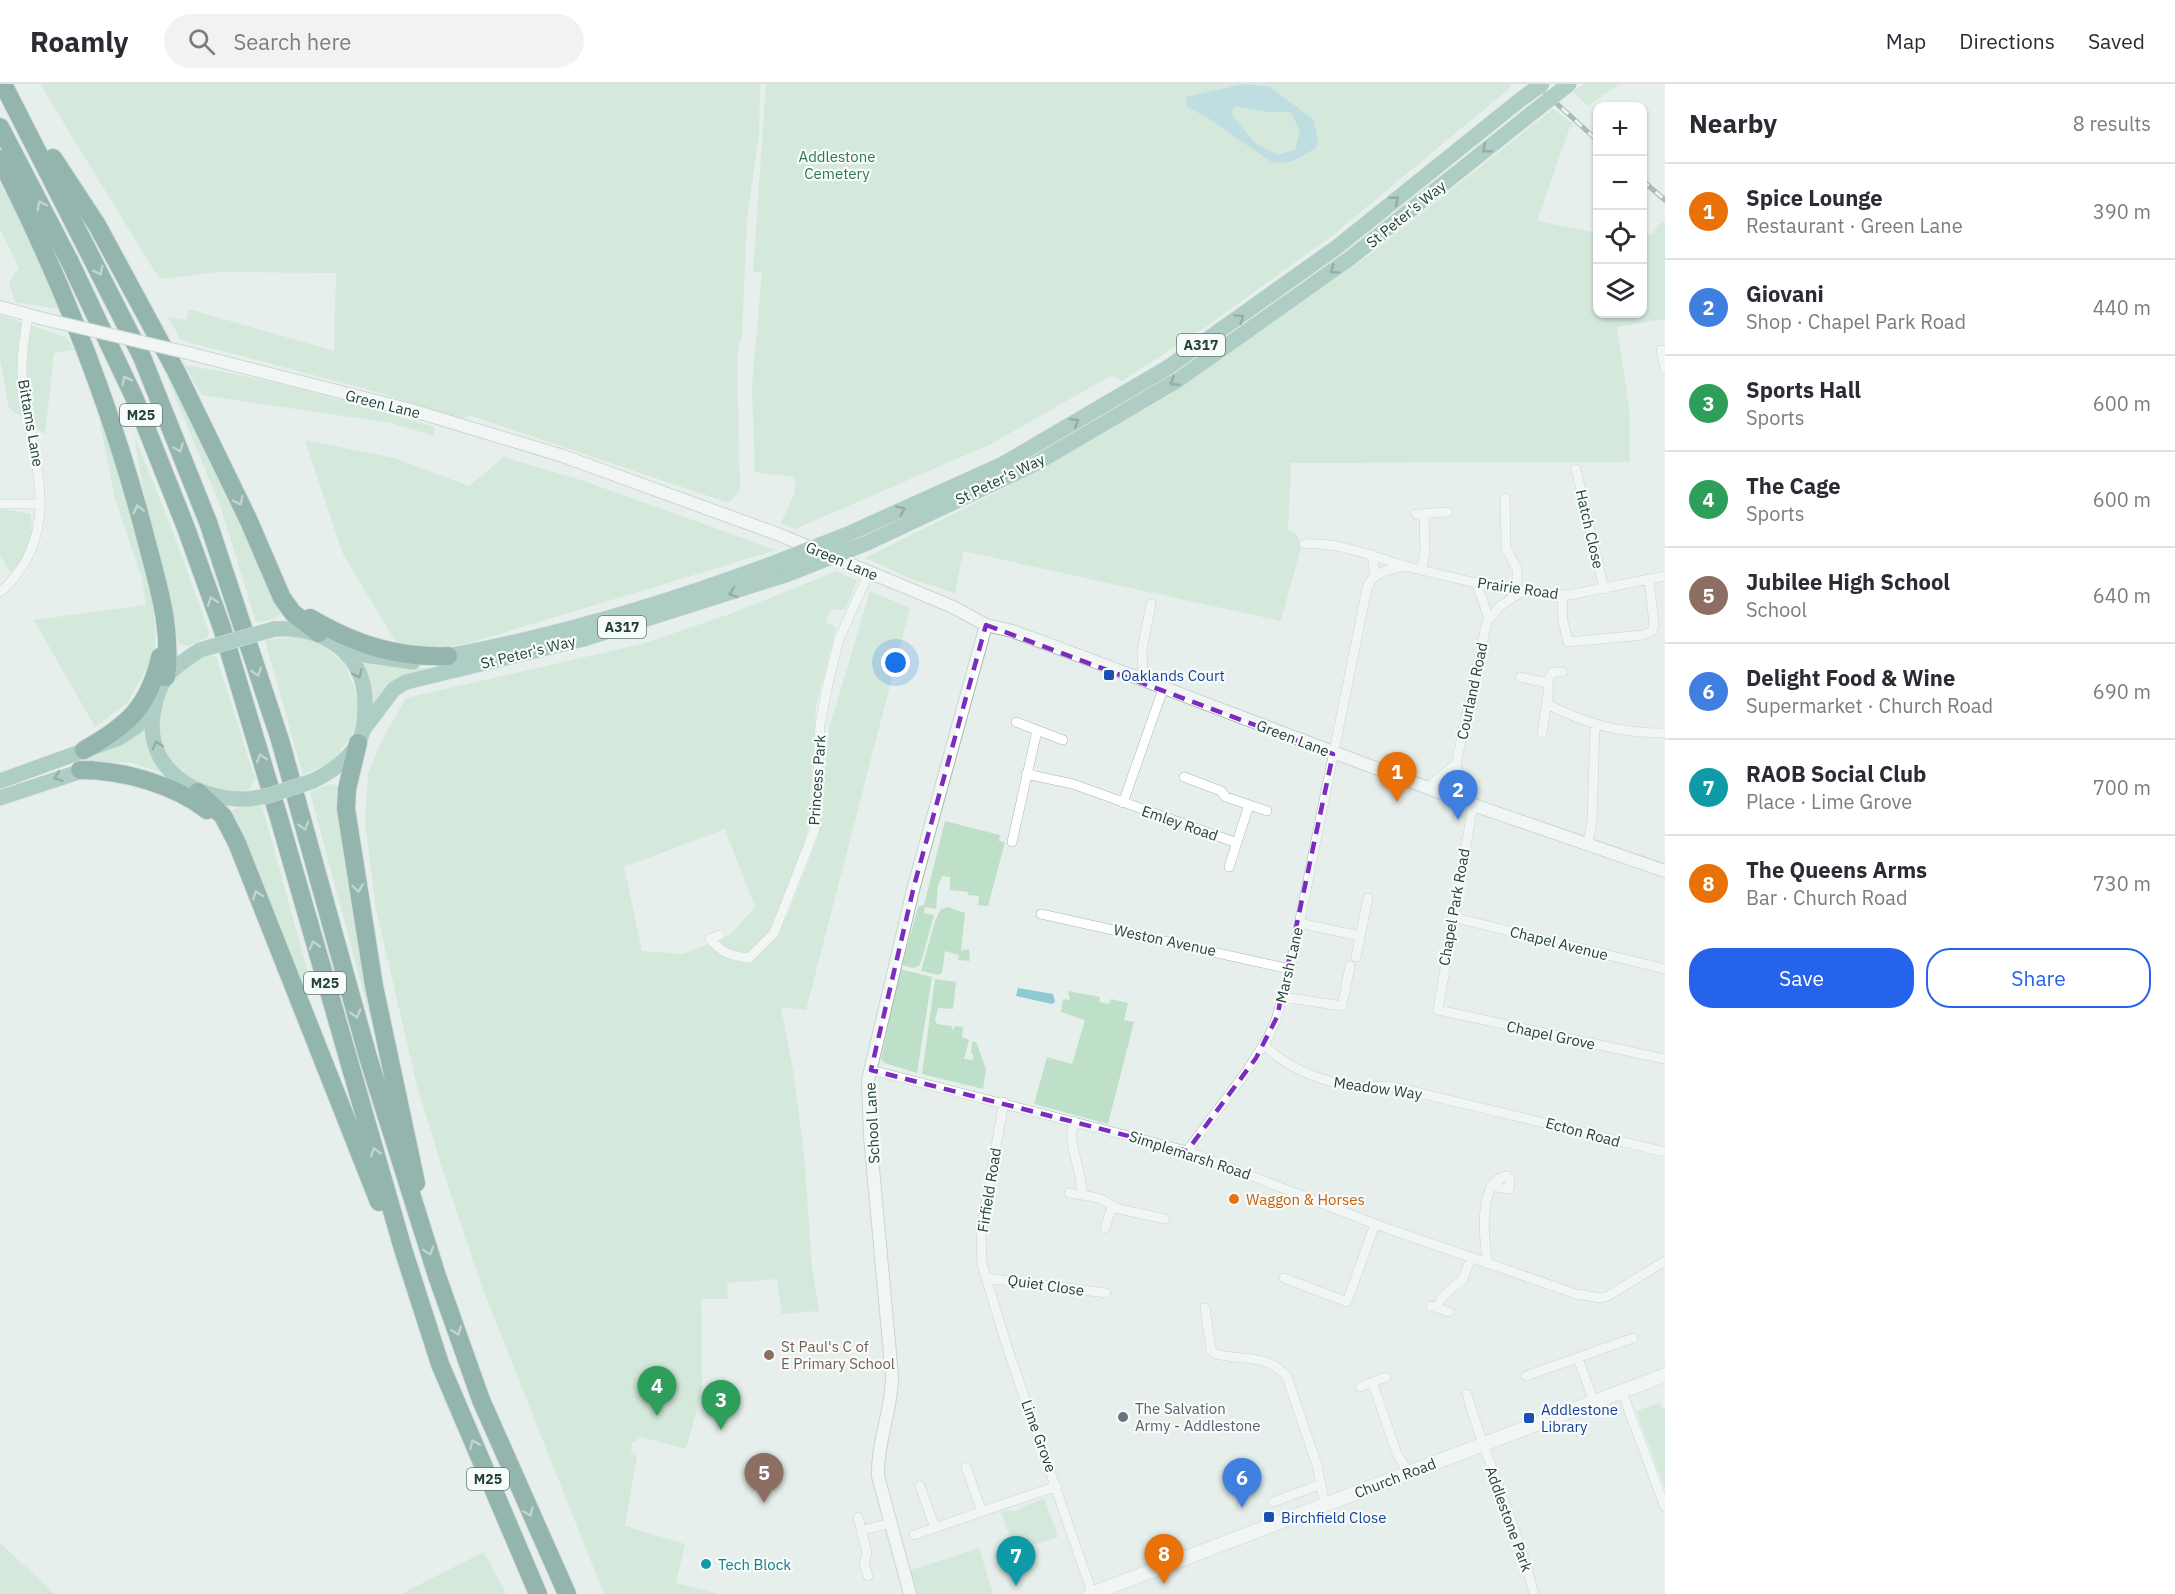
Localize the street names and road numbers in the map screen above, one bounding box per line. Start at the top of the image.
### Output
street label: St Peter's Way [1362,176,1450,252]
road number: A317 [1177,334,1225,356]
street label: Bittams Lane [14,378,48,468]
street label: Green Lane [344,386,422,422]
road number: M25 [120,404,162,426]
street label: St Peter's Way [952,449,1048,509]
street label: Hatch Close [1572,488,1608,570]
street label: Green Lane [803,537,881,585]
street label: Prairie Road [1476,573,1560,603]
road number: A317 [598,616,646,638]
street label: St Peter's Way [479,631,578,673]
street label: Courland Road [1452,641,1492,741]
street label: Green Lane [1254,715,1332,761]
street label: Princess Park [804,734,830,826]
street label: Emley Road [1139,801,1221,845]
street label: Chapel Park Road [1434,847,1474,967]
street label: Weston Avenue [1112,920,1218,960]
street label: Chapel Avenue [1508,922,1610,964]
street label: Marsh Lane [1271,925,1307,1005]
road number: M25 [304,972,346,994]
street label: Chapel Grove [1505,1016,1597,1054]
street label: Meadow Way [1333,1072,1424,1104]
street label: School Lane [860,1082,884,1164]
street label: Ecton Road [1544,1113,1622,1151]
street label: Simplemarsh Road [1127,1126,1253,1184]
street label: Firfield Road [973,1146,1005,1234]
street label: Quiet Close [1006,1270,1086,1300]
street label: Lime Grove [1017,1397,1061,1475]
street label: Church Road [1352,1454,1438,1502]
street label: Addlestone Park [1481,1464,1537,1574]
road number: M25 [467,1468,509,1490]

